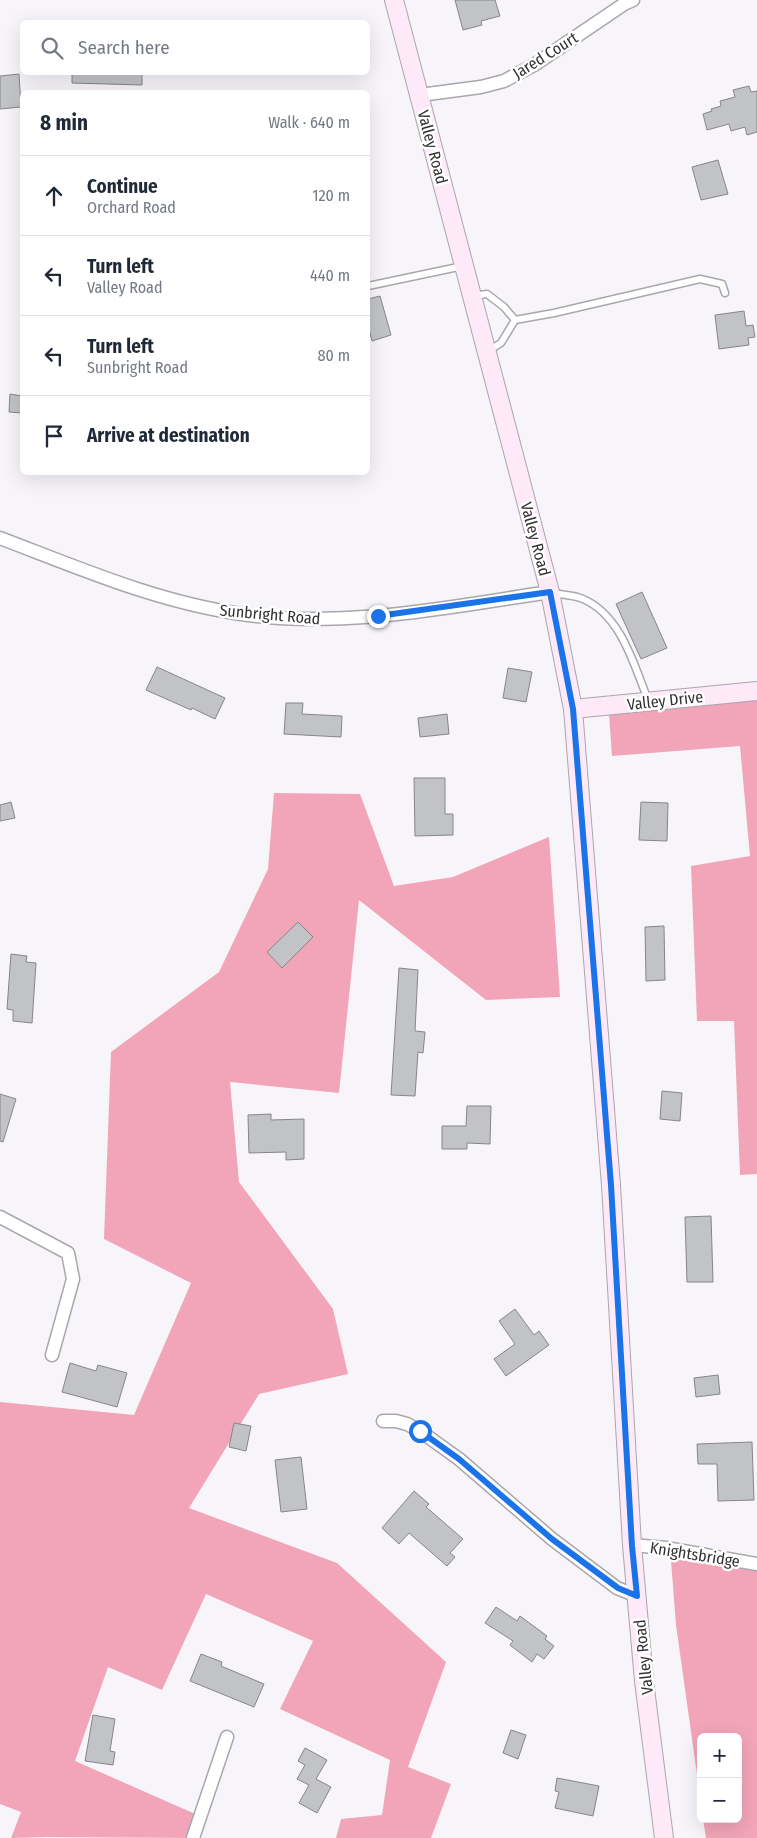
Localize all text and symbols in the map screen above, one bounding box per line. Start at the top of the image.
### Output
search box [20,20,370,75]
street label: Jared Court [509,28,582,83]
icon: search [38,34,66,62]
text: Search here [78,36,170,59]
street label: Valley Road [414,108,451,186]
text: 8 min [40,110,88,136]
text: Walk · 640 m [268,113,350,132]
text: Continue [87,175,158,198]
icon: ahead [40,182,68,210]
text: 120 m [312,186,350,205]
text: Orchard Road [87,198,176,217]
text: Turn left [87,255,154,278]
icon: left [40,262,68,290]
text: 440 m [310,266,350,285]
text: Valley Road [87,278,162,297]
text: Turn left [87,335,154,358]
icon: left [40,342,68,370]
text: 80 m [318,346,350,365]
text: Sunbright Road [87,358,188,377]
icon: arrive [40,422,68,450]
text: Arrive at destination [87,424,250,447]
street label: Valley Road [517,500,554,578]
street label: Sunbright Road [219,601,321,628]
route end [367,605,390,628]
street label: Valley Drive [626,687,704,714]
route start [409,1420,432,1443]
street label: Knightsbridge [649,1538,741,1571]
street label: Valley Road [630,1618,657,1695]
map controls [697,1733,742,1823]
button: + [697,1733,742,1778]
button: − [697,1778,742,1823]

